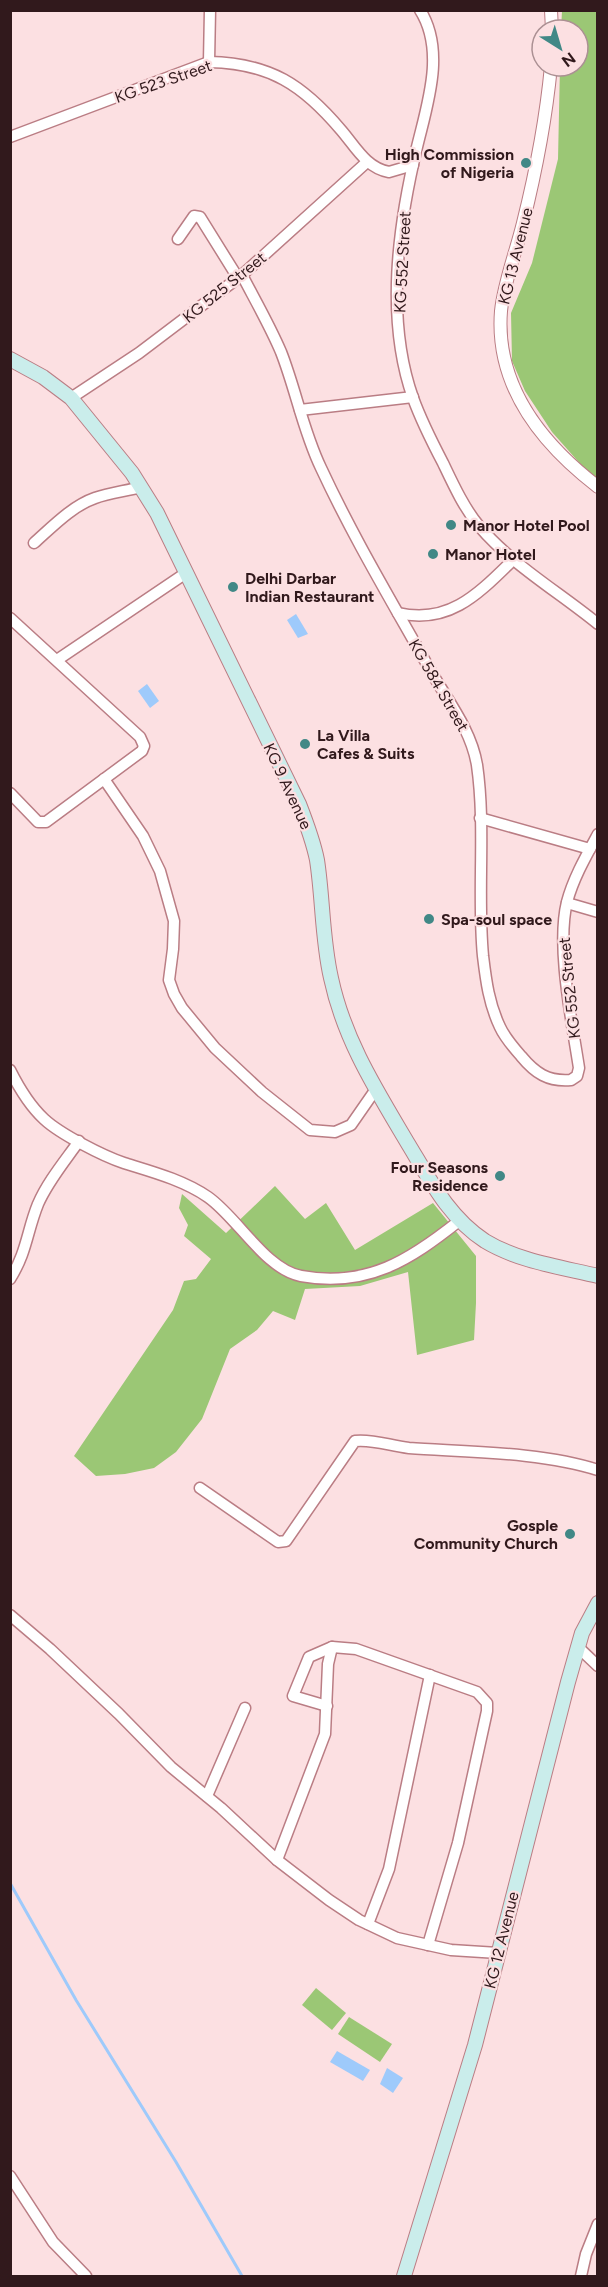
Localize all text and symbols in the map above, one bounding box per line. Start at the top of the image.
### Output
north arrow [530,18,590,78]
text: N [558,48,579,71]
street label: KG 523 Street [112,56,214,107]
place label: High Commission of Nigeria [385,145,514,182]
marker: High Commission of Nigeria [519,156,533,170]
street label: KG 13 Avenue [494,205,537,307]
street label: KG 552 Street [390,211,415,313]
street label: KG 525 Street [179,248,270,327]
place label: Manor Hotel Pool [463,516,590,535]
marker: Manor Hotel Pool [444,518,458,532]
place label: Manor Hotel [445,545,536,564]
marker: Manor Hotel [426,547,440,561]
place label: Delhi Darbar Indian Restaurant [245,569,375,606]
marker: Delhi Darbar Indian Restaurant [226,580,240,594]
street label: KG 584 Street [404,636,473,735]
place label: La Villa Cafes & Suits [317,726,415,763]
marker: La Villa Cafes & Suits [298,737,312,751]
street label: KG 9 Avenue [259,740,316,833]
place label: Spa-soul space [441,910,552,929]
marker: Spa-soul space [422,912,436,926]
street label: KG 552 Street [555,936,584,1040]
place label: Four Seasons Residence [391,1158,489,1195]
marker: Four Seasons Residence [493,1169,507,1183]
place label: Gosple Community Church [414,1516,558,1553]
marker: Gosple Community Church [563,1527,577,1541]
street label: KG 12 Avenue [480,1889,523,1991]

